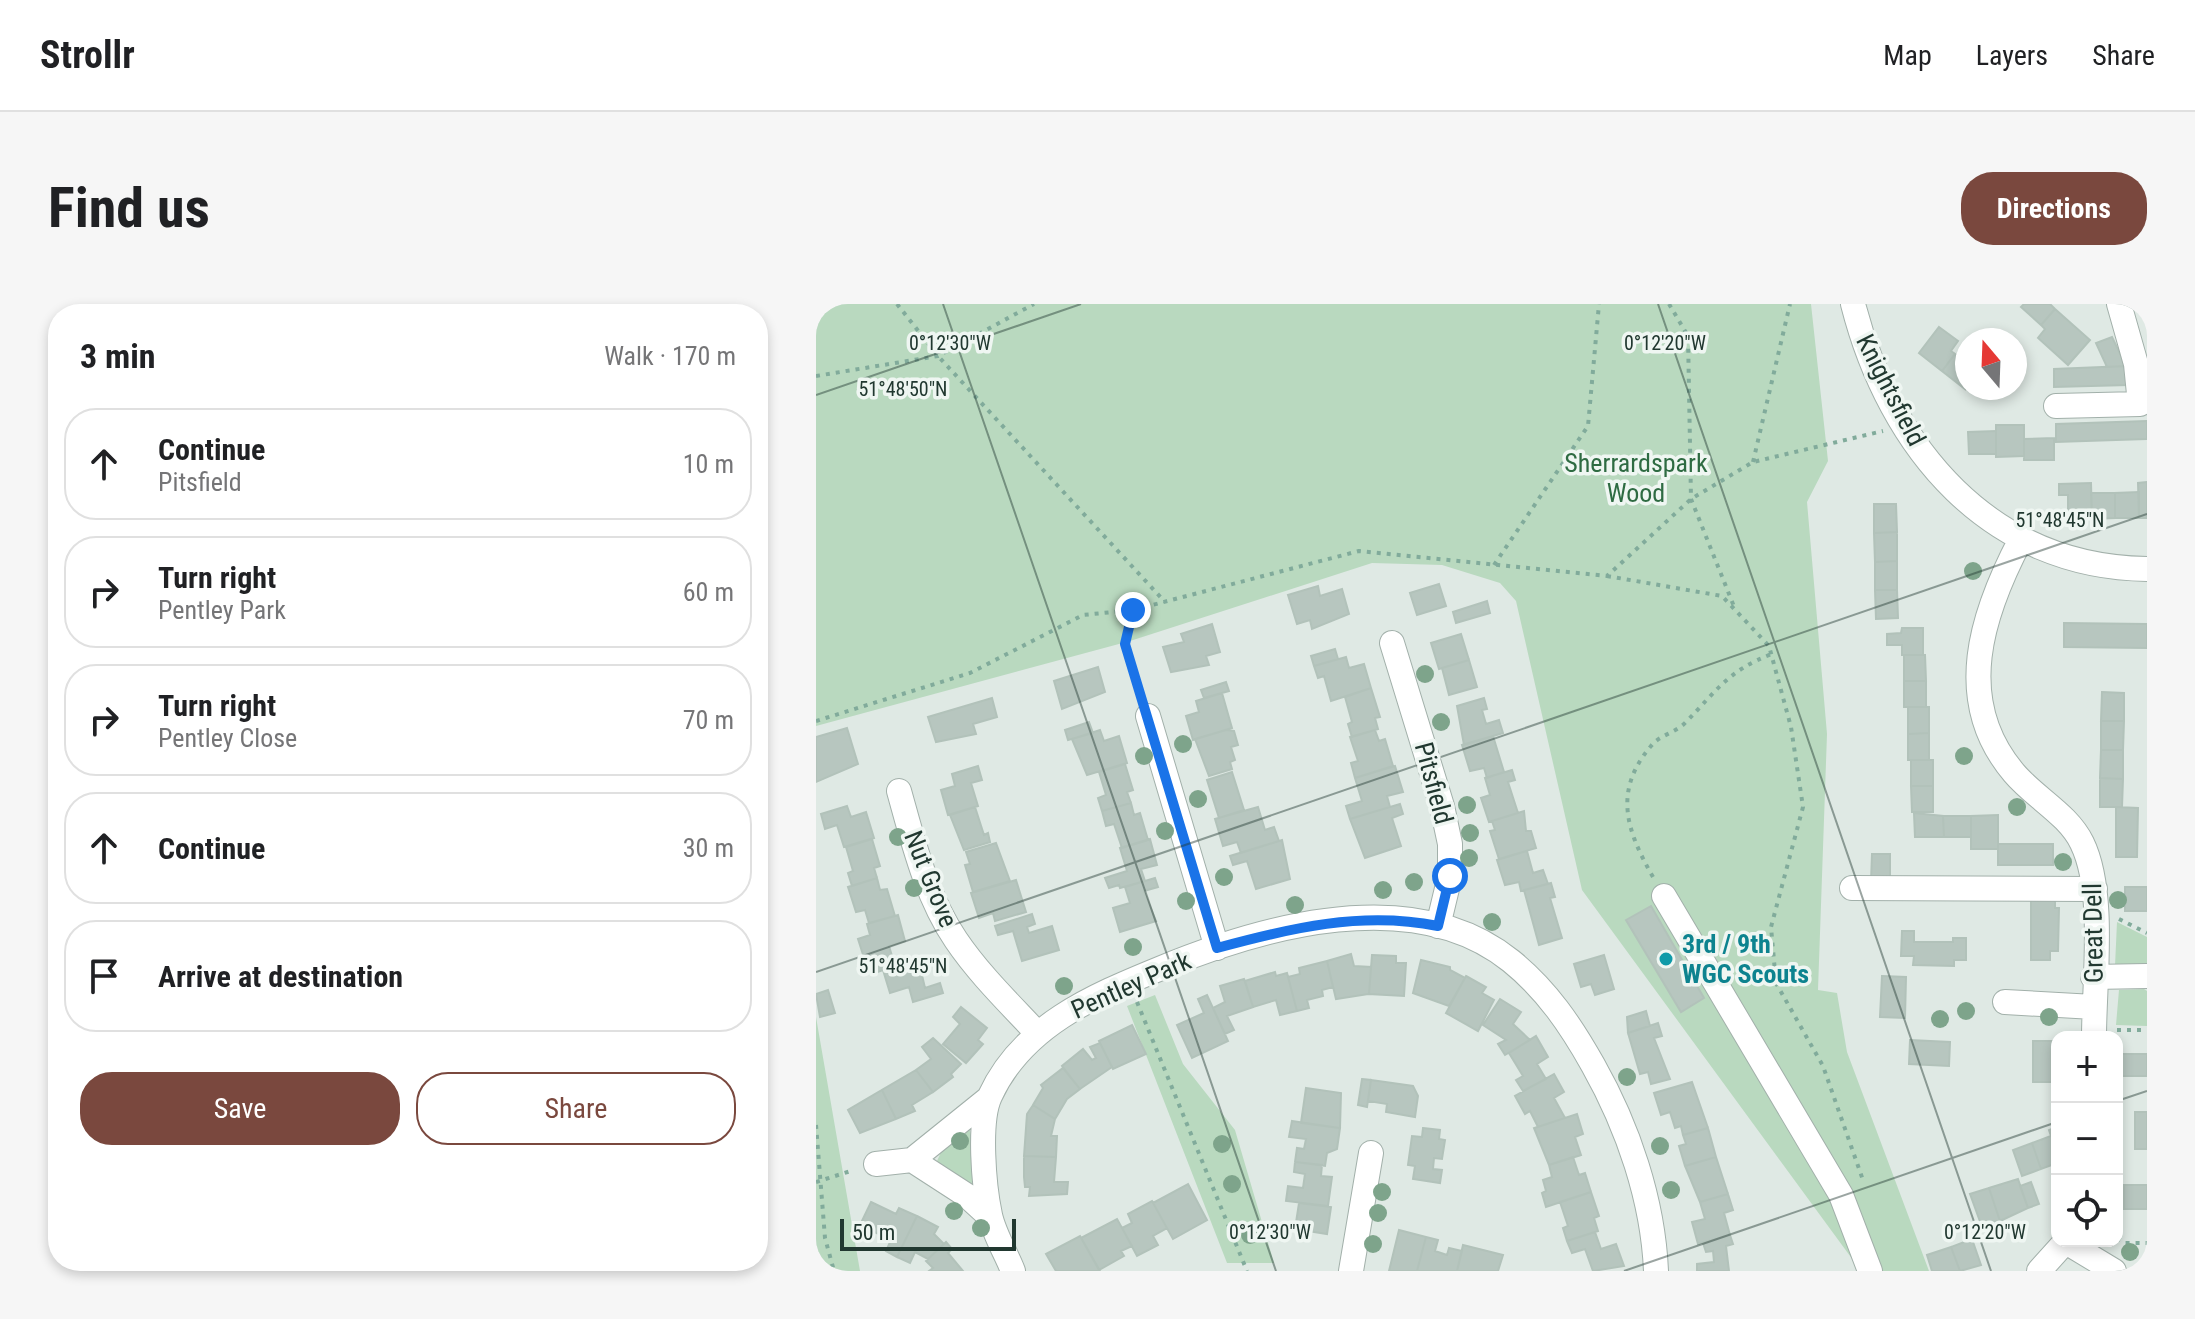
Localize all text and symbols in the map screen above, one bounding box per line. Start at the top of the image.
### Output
text: Strollr [40,33,135,77]
text: Map [1883,39,1932,72]
text: Layers [1976,39,2048,72]
text: Share [2092,39,2155,72]
button: Directions [1961,172,2147,245]
text: Find us [48,175,210,241]
north arrow [1955,328,2027,400]
street label: Knightsfield [1850,329,1932,451]
text: 0°12'30"W [909,331,991,355]
text: 0°12'20"W [1624,331,1706,355]
text: 3 min [80,336,156,376]
text: Walk · 170 m [604,341,736,371]
text: 51°48'50"N [858,377,948,401]
text: Continue [158,432,265,467]
icon: ahead [82,442,126,486]
park label: Sherrardspark Wood [1564,448,1708,508]
text: 10 m [683,449,734,479]
text: Pitsfield [158,467,242,497]
text: 51°48'45"N [2015,508,2105,532]
text: Turn right [158,560,276,595]
icon: right [82,570,126,614]
text: 60 m [683,577,734,607]
route end [1115,592,1151,628]
text: Pentley Park [158,595,286,625]
text: Turn right [158,688,276,723]
icon: right [82,698,126,742]
text: 70 m [683,705,734,735]
text: Pentley Close [158,723,297,753]
street label: Pitsfield [1409,739,1459,827]
icon: ahead [82,826,126,870]
street label: Nut Grove [898,826,964,932]
text: Continue [158,831,265,866]
text: 30 m [683,833,734,863]
route start [1432,858,1468,894]
street label: Great Dell [2077,883,2109,983]
place label: 3rd / 9th WGC Scouts [1682,929,1809,989]
street label: Pentley Park [1066,945,1196,1025]
marker: 3rd / 9th WGC Scouts [1657,950,1675,968]
icon: arrive [82,954,126,998]
text: 51°48'45"N [858,954,948,978]
text: Arrive at destination [158,959,403,994]
map controls [2051,1031,2123,1247]
button: + [2051,1031,2123,1103]
button: Save [80,1072,400,1145]
button: Share [416,1072,736,1145]
button: − [2051,1103,2123,1175]
button: locate [2051,1175,2123,1247]
scale bar [840,1215,1016,1251]
text: 50 m [852,1220,895,1245]
text: 0°12'30"W [1229,1220,1311,1244]
text: 0°12'20"W [1944,1220,2026,1244]

